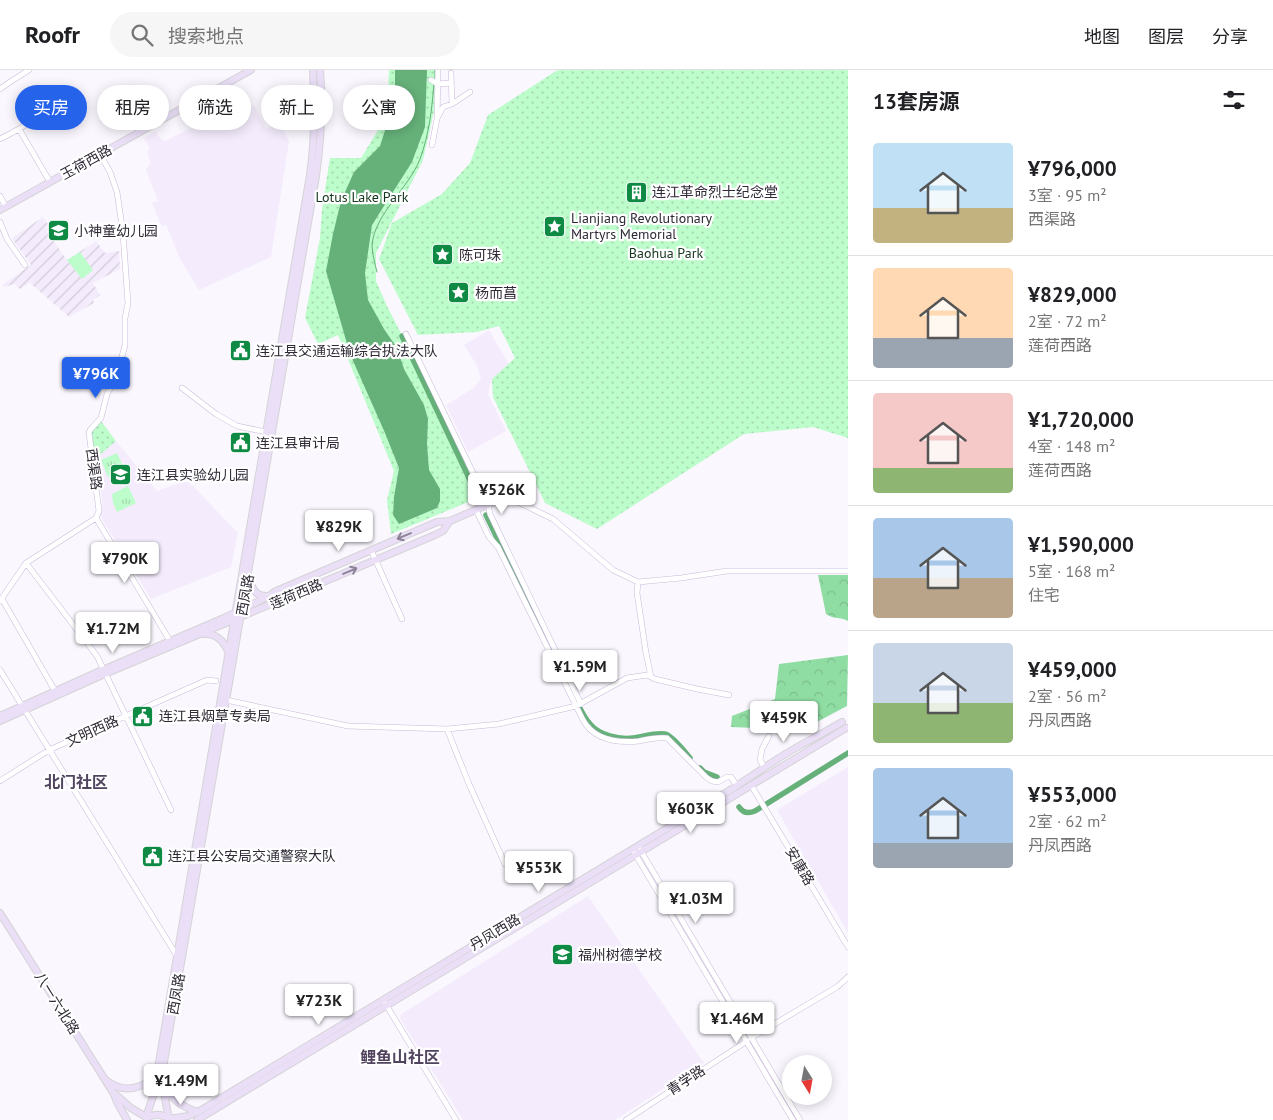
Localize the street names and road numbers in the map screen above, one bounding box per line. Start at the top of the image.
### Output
street label: 玉荷西路 [57,141,115,183]
street label: 西渠路 [82,447,106,491]
street label: 西凤路 [232,573,258,617]
street label: 莲荷西路 [267,575,325,613]
street label: 文明西路 [63,711,121,751]
street label: 安康路 [781,843,819,889]
street label: 丹凤西路 [466,910,524,954]
street label: 八一六北路 [31,969,83,1037]
street label: 西凤路 [163,972,189,1016]
street label: 青学路 [663,1061,709,1099]

